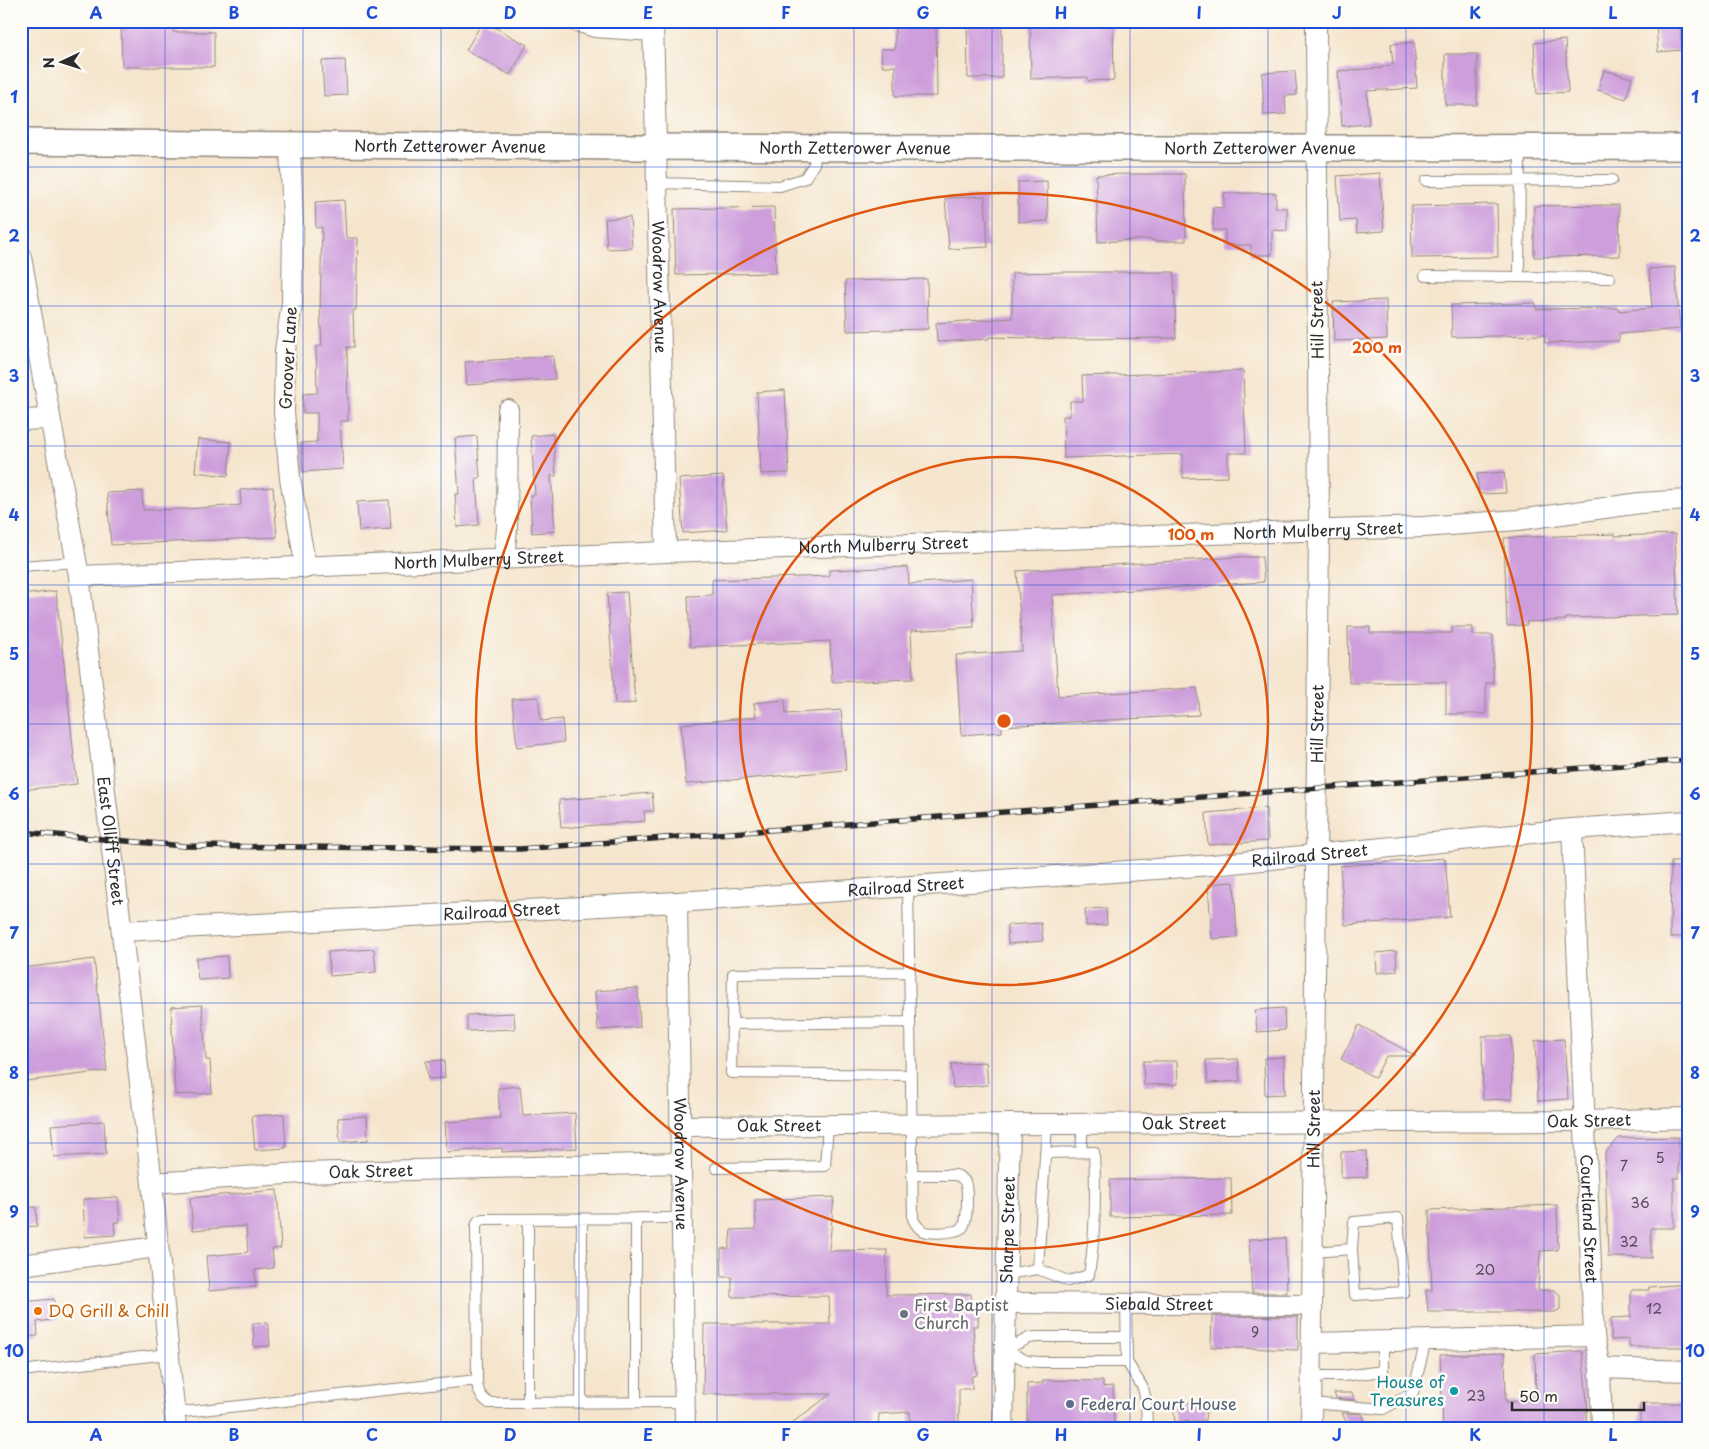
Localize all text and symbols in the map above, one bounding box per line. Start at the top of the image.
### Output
text: A [90,0,103,24]
text: B [229,0,240,24]
text: C [366,0,378,24]
text: D [504,0,516,24]
text: E [643,0,653,24]
text: F [781,0,791,24]
text: G [916,0,930,24]
text: H [1055,0,1067,24]
text: I [1196,0,1202,24]
text: J [1332,0,1342,24]
text: K [1469,0,1481,24]
text: L [1608,0,1618,24]
north arrow [38,38,88,88]
text: N [38,57,59,69]
text: 1 [10,84,18,108]
text: 1 [1691,84,1699,108]
street label: North Zetterower Avenue [354,132,546,158]
street label: North Zetterower Avenue [759,135,951,159]
street label: North Zetterower Avenue [1164,135,1356,159]
street label: Woodrow Avenue [647,220,674,353]
text: 2 [8,223,20,247]
text: 2 [1689,223,1701,247]
street label: Hill Street [1303,280,1329,359]
street label: Groover Lane [272,306,302,410]
text: 200 m [1352,335,1402,358]
text: 3 [9,363,19,387]
text: 3 [1690,363,1700,387]
text: 4 [9,502,20,526]
text: 4 [1690,502,1701,526]
street label: North Mulberry Street [1233,515,1404,544]
text: 100 m [1168,522,1214,545]
street label: North Mulberry Street [798,529,969,559]
street label: North Mulberry Street [393,543,565,574]
text: 5 [9,641,19,665]
text: 5 [1690,641,1700,665]
street label: Hill Street [1304,684,1329,763]
centre of rings [995,712,1013,730]
street label: East Olliff Street [92,775,132,907]
text: 6 [8,781,20,805]
text: 6 [1689,781,1701,805]
street label: Railroad Street [1250,836,1369,872]
street label: Railroad Street [846,869,965,901]
street label: Railroad Street [442,895,561,925]
text: 7 [9,920,19,944]
text: 7 [1690,920,1700,944]
text: 8 [9,1060,19,1084]
text: 8 [1690,1060,1700,1084]
street label: Hill Street [1300,1089,1325,1168]
street label: Woodrow Avenue [669,1098,695,1230]
street label: Oak Street [1547,1107,1632,1132]
street label: Oak Street [1142,1110,1227,1134]
street label: Oak Street [737,1112,822,1137]
house number: 5 [1655,1147,1665,1168]
street label: Courtland Street [1575,1154,1605,1284]
house number: 7 [1620,1155,1628,1176]
street label: Oak Street [328,1157,414,1183]
street label: Sharpe Street [993,1175,1020,1284]
house number: 36 [1630,1192,1650,1213]
text: 9 [9,1199,19,1223]
text: 9 [1690,1199,1700,1223]
house number: 32 [1620,1231,1638,1252]
house number: 20 [1475,1259,1495,1280]
street label: Siebald Street [1105,1291,1214,1315]
place label: First Baptist Church [914,1292,1009,1334]
place label: DQ Grill & Chill [48,1298,169,1322]
house number: 12 [1646,1298,1662,1319]
marker: DQ Grill & Chill [32,1305,44,1317]
marker: First Baptist Church [898,1308,910,1320]
house number: 9 [1251,1321,1259,1342]
text: 10 [4,1338,24,1362]
text: 10 [1685,1338,1705,1362]
place label: House of Treasures [1370,1369,1446,1411]
scale bar [1512,1379,1644,1411]
text: 50 m [1519,1384,1558,1407]
marker: House of Treasures [1448,1385,1460,1397]
house number: 23 [1467,1385,1485,1406]
place label: Federal Court House [1080,1391,1237,1415]
marker: Federal Court House [1064,1398,1076,1410]
text: A [90,1422,103,1446]
text: B [229,1422,240,1446]
text: C [366,1422,378,1446]
text: D [504,1422,516,1446]
text: E [643,1422,653,1446]
text: F [781,1422,791,1446]
text: G [916,1422,930,1446]
text: H [1055,1422,1067,1446]
text: I [1196,1422,1202,1446]
text: J [1332,1422,1342,1446]
text: K [1469,1422,1481,1446]
text: L [1608,1422,1618,1446]

